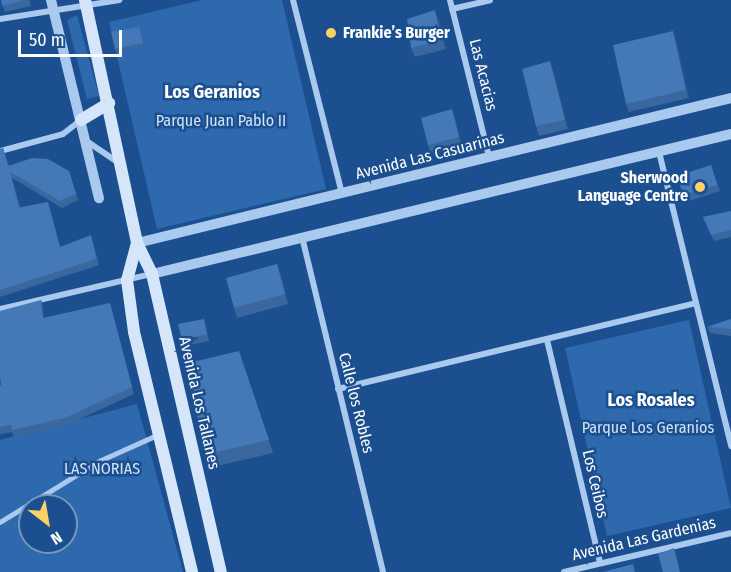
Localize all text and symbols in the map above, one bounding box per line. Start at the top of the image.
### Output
scale bar [21,18,124,56]
place label: Frankie’s Burger [343,23,450,43]
marker: Frankie’s Burger [324,26,338,40]
text: 50 m [29,29,65,51]
street label: Las Acacias [465,37,501,113]
district label: Los Geranios [164,81,260,103]
park label: Parque Juan Pablo II [156,111,286,131]
street label: Avenida Las Casuarinas [354,128,506,184]
place label: Sherwood Language Centre [578,168,688,206]
marker: Sherwood Language Centre [693,180,707,194]
street label: Avenida Los Tallanes [174,335,224,471]
street label: Calle los Robles [334,351,378,455]
district label: Los Rosales [607,389,695,411]
park label: Parque Los Geranios [582,418,714,438]
street label: Los Ceibos [578,448,612,520]
park label: LAS NORIAS [64,459,140,479]
north arrow [18,494,78,554]
street label: Avenida Las Gardenias [570,513,718,565]
text: N [47,528,66,549]

